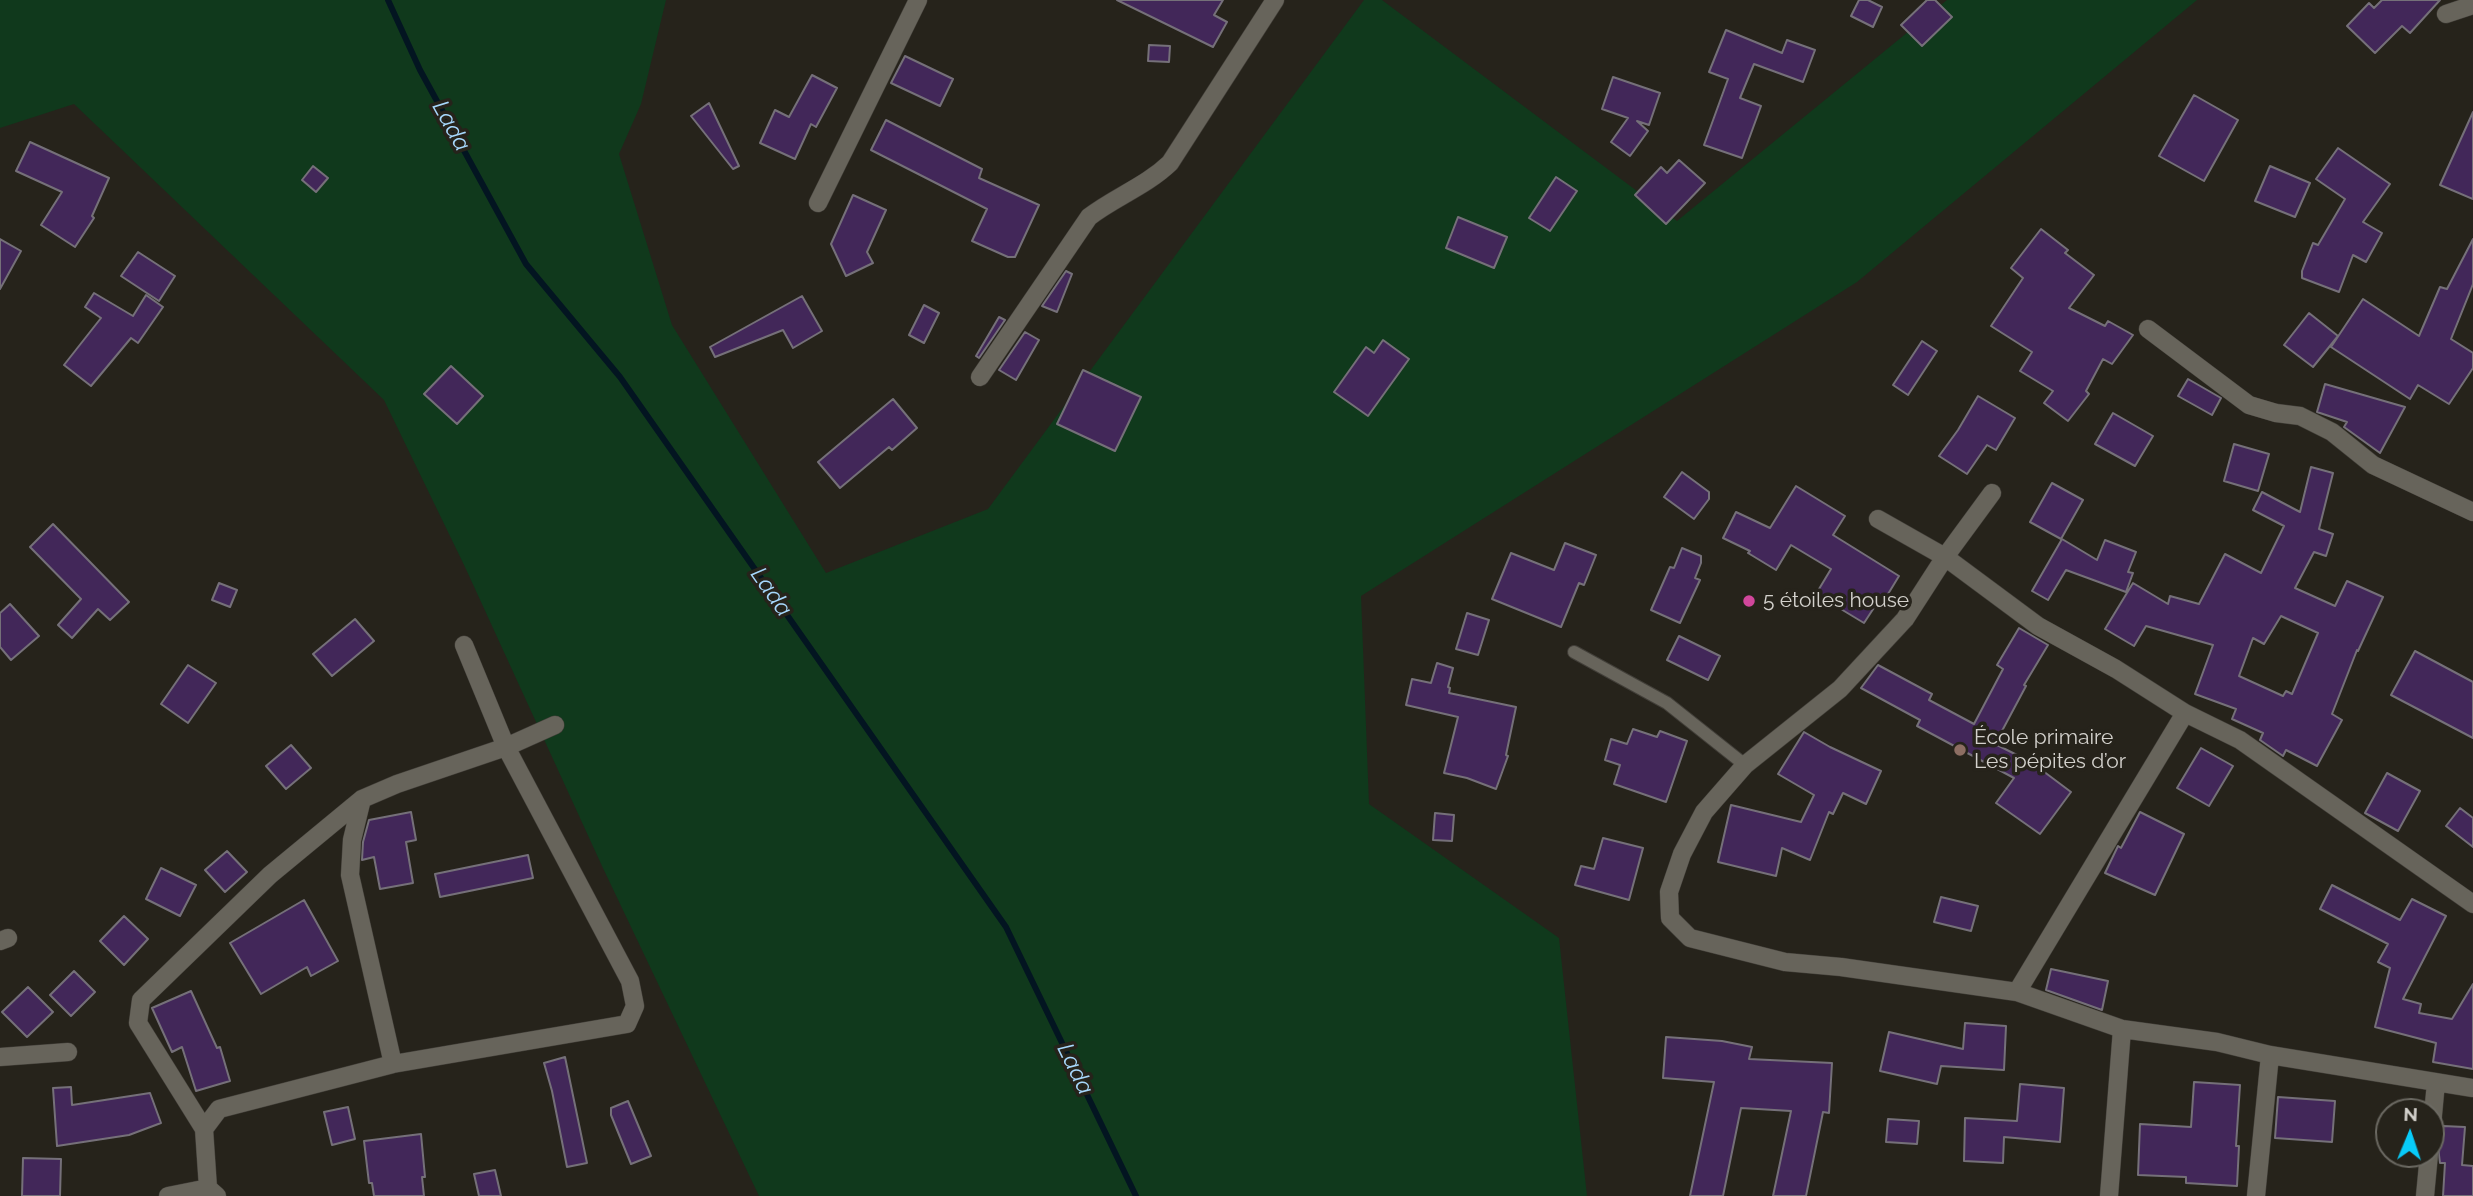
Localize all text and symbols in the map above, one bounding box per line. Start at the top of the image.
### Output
water label: Lada [426,96,476,156]
water label: Lada [744,562,798,622]
place label: 5 étoiles house [1763,588,1909,614]
marker: 5 étoiles house [1741,593,1757,609]
place label: École primaire Les pépites d’or [1974,725,2126,775]
marker: École primaire Les pépites d’or [1952,742,1968,758]
water label: Lada [1051,1039,1099,1099]
north arrow [2375,1098,2445,1168]
text: N [2403,1103,2418,1125]

